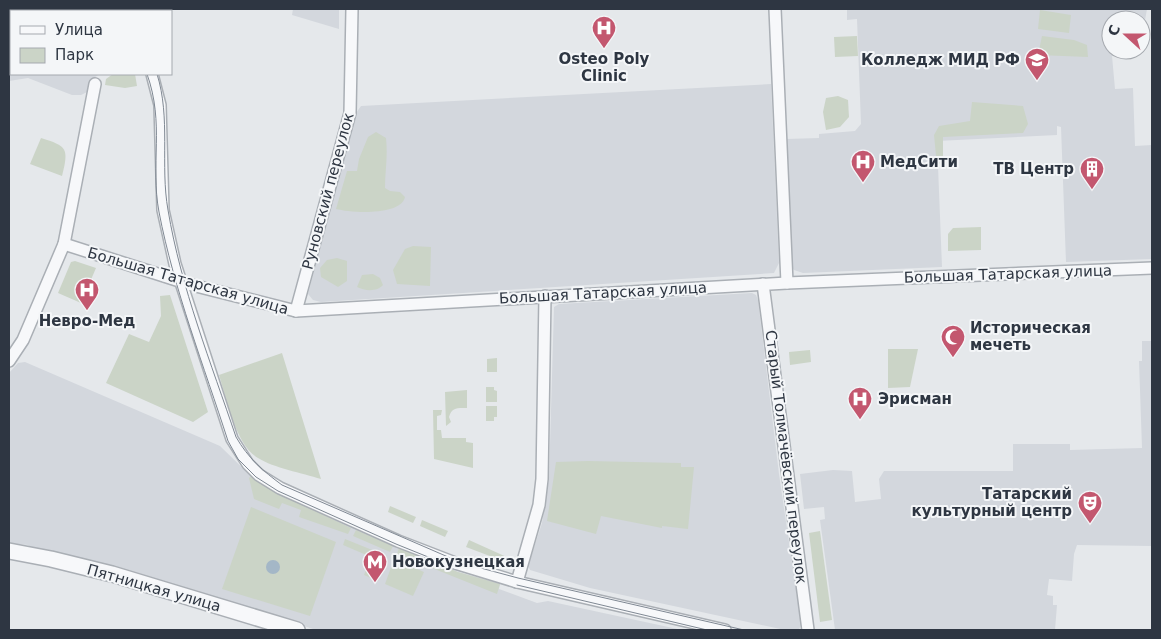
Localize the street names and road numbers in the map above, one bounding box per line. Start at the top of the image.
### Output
street label: Руновский переулок [298,111,358,271]
street label: Большая Татарская улица [85,244,291,318]
street label: Большая Татарская улица [904,261,1112,287]
street label: Большая Татарская улица [499,279,707,307]
street label: Старый Толмачёвский переулок [761,329,811,585]
street label: Пятницкая улица [85,560,223,616]

